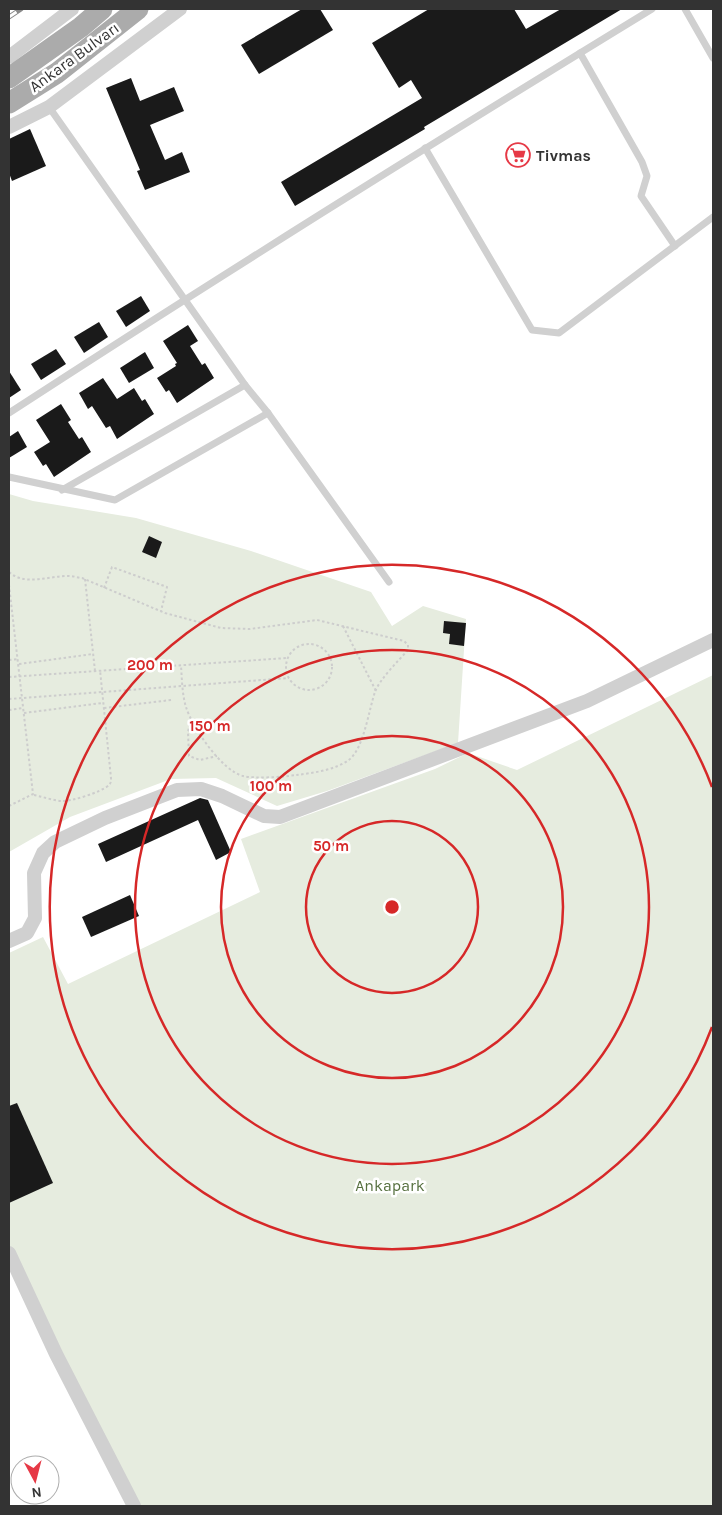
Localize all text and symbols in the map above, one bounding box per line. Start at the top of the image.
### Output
street label: Ankara Bulvarı [25,18,123,96]
supermarket icon: Tivmas [505,142,531,168]
place label: Tivmas [536,146,591,165]
text: 200 m [127,656,173,674]
text: 150 m [189,717,231,735]
text: 100 m [250,777,292,795]
text: 50 m [313,837,349,855]
centre of rings [383,898,401,916]
park label: Ankapark [355,1176,425,1195]
north arrow [10,1455,60,1505]
text: N [31,1483,43,1501]

